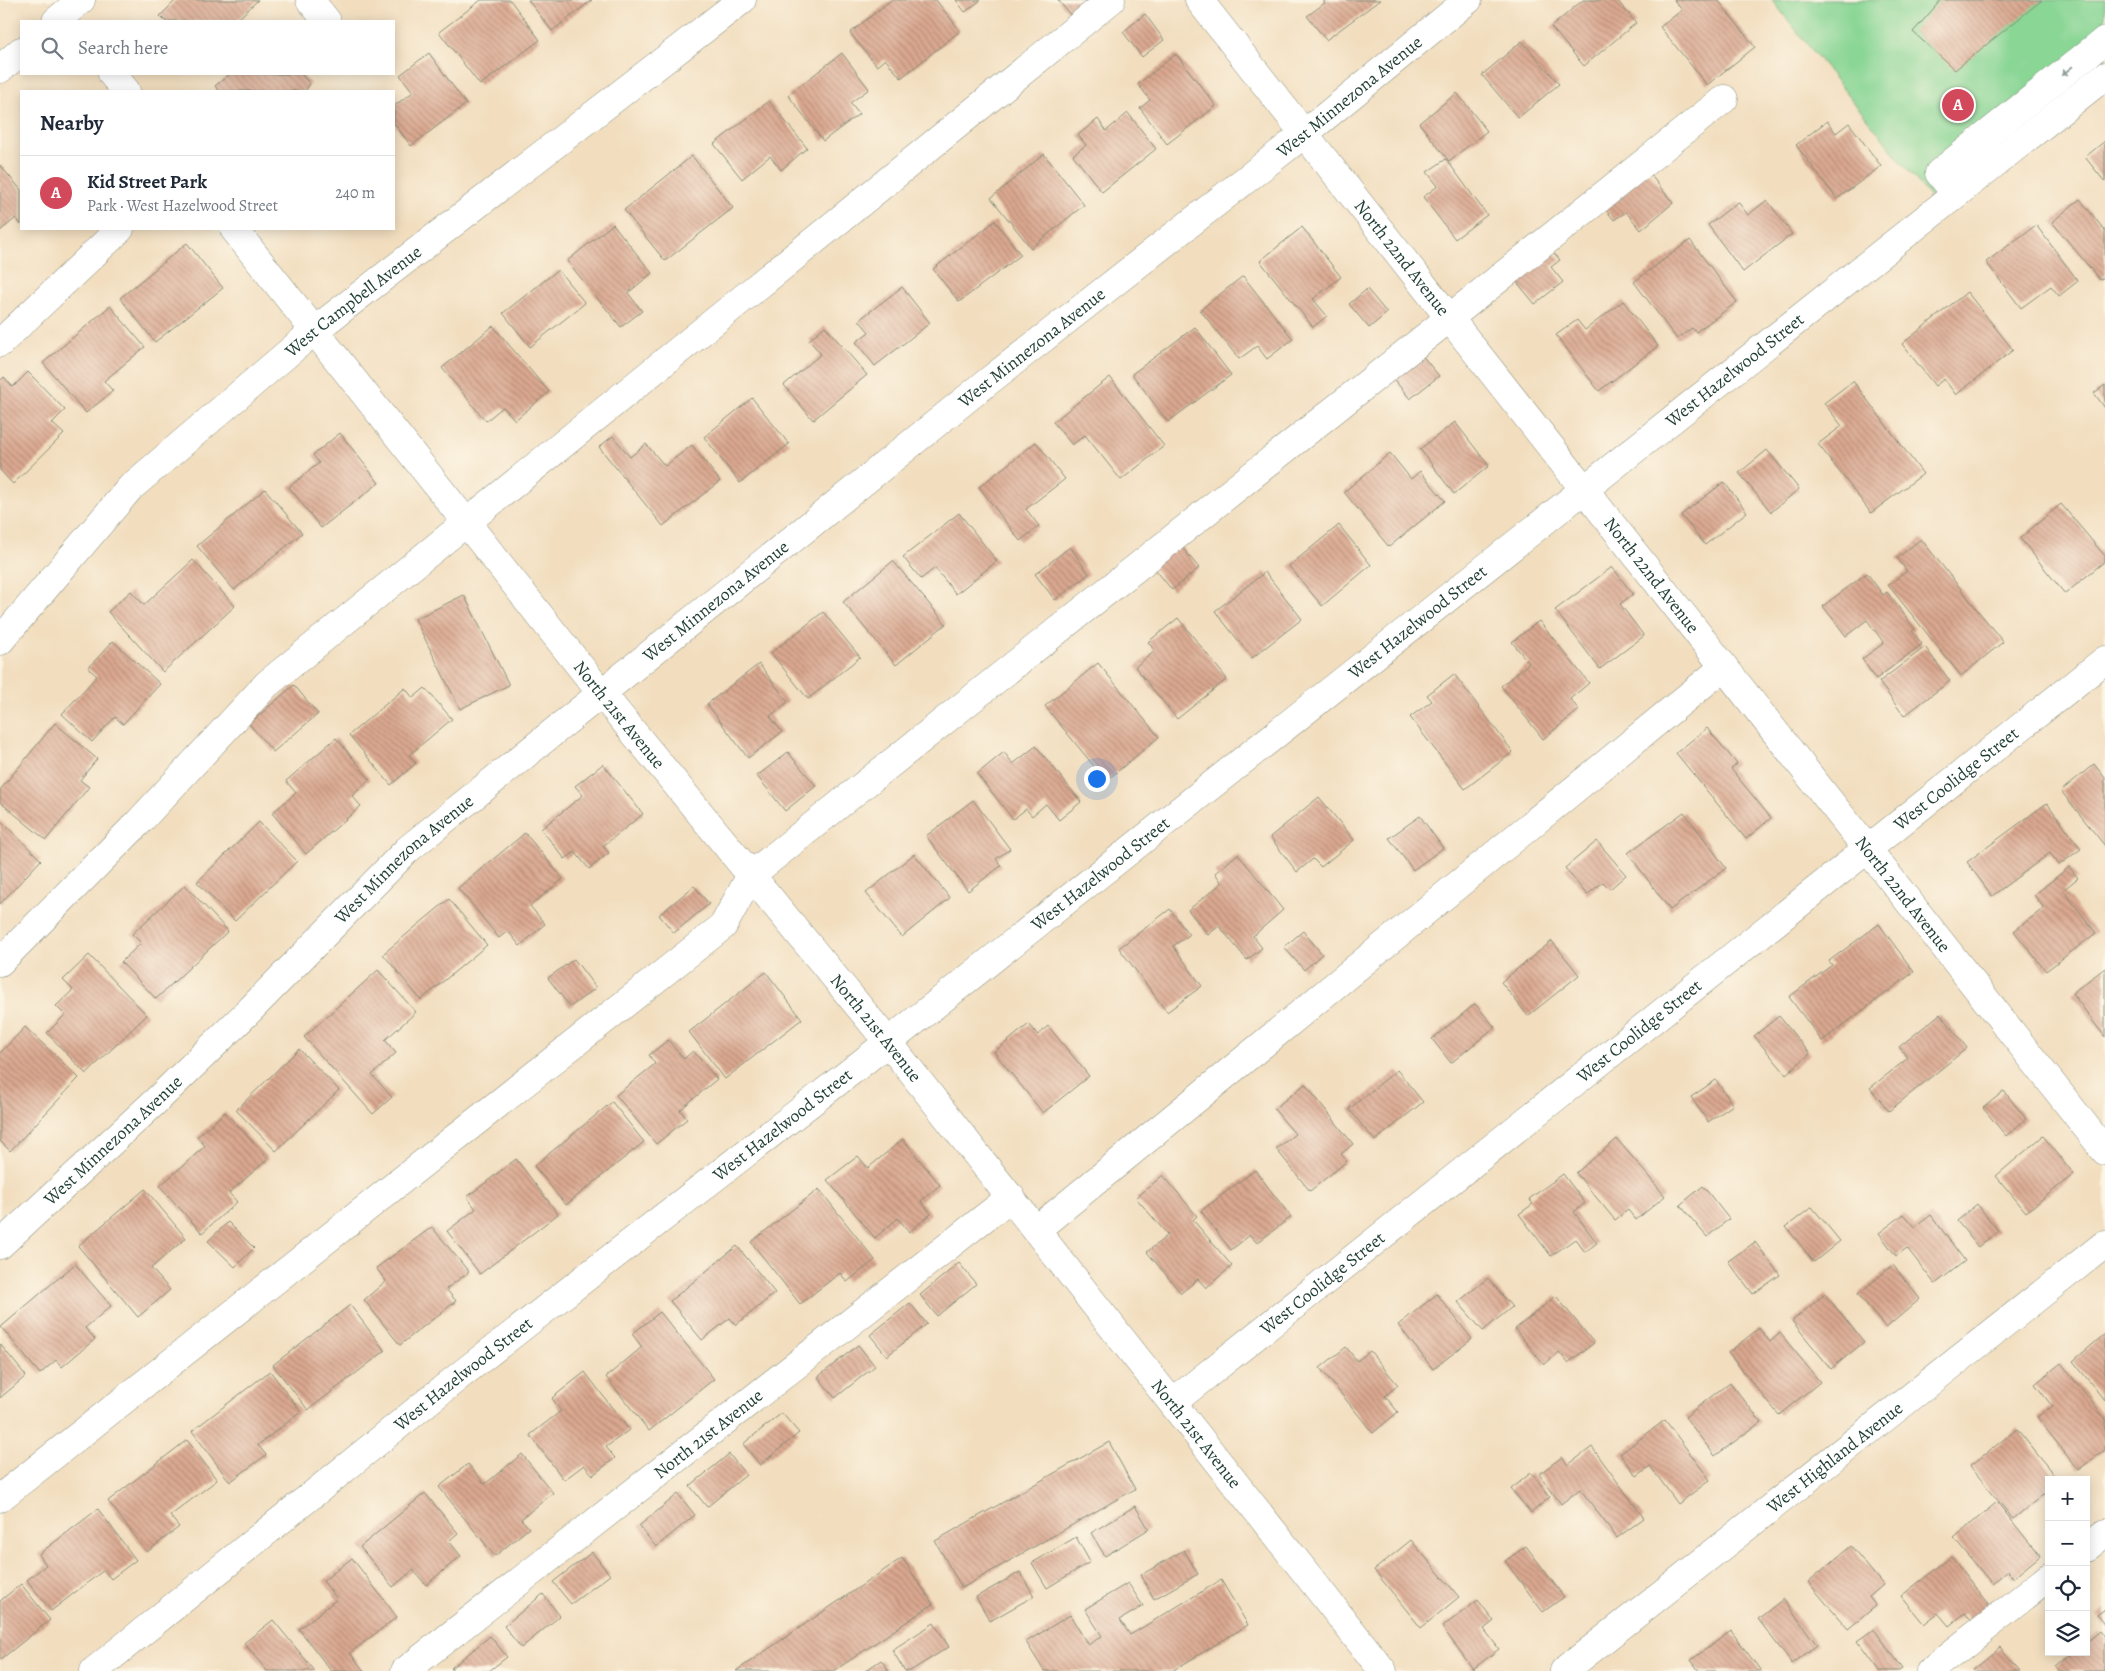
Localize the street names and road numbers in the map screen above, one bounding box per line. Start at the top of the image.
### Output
street label: West Minnezona Avenue [1271,30,1427,164]
street label: North 22nd Avenue [1349,195,1455,321]
street label: West Campbell Avenue [279,240,427,363]
street label: West Minnezona Avenue [952,282,1110,414]
street label: West Hazelwood Street [1660,308,1809,433]
street label: North 22nd Avenue [1599,512,1705,638]
street label: West Minnezona Avenue [637,535,794,668]
street label: West Hazelwood Street [1342,559,1492,685]
street label: North 21st Avenue [568,656,671,774]
street label: West Coolidge Street [1888,721,2024,836]
street label: West Minnezona Avenue [329,789,479,930]
street label: West Hazelwood Street [1025,811,1175,937]
street label: North 22nd Avenue [1850,831,1956,957]
street label: North 21st Avenue [825,969,927,1087]
street label: West Coolidge Street [1571,974,1707,1089]
street label: West Hazelwood Street [707,1063,857,1187]
street label: West Minnezona Avenue [38,1070,187,1211]
street label: West Coolidge Street [1254,1226,1390,1341]
street label: West Hazelwood Street [388,1311,538,1437]
street label: North 21st Avenue [1146,1374,1247,1493]
street label: North 21st Avenue [649,1383,768,1484]
street label: West Highland Avenue [1761,1396,1908,1519]

